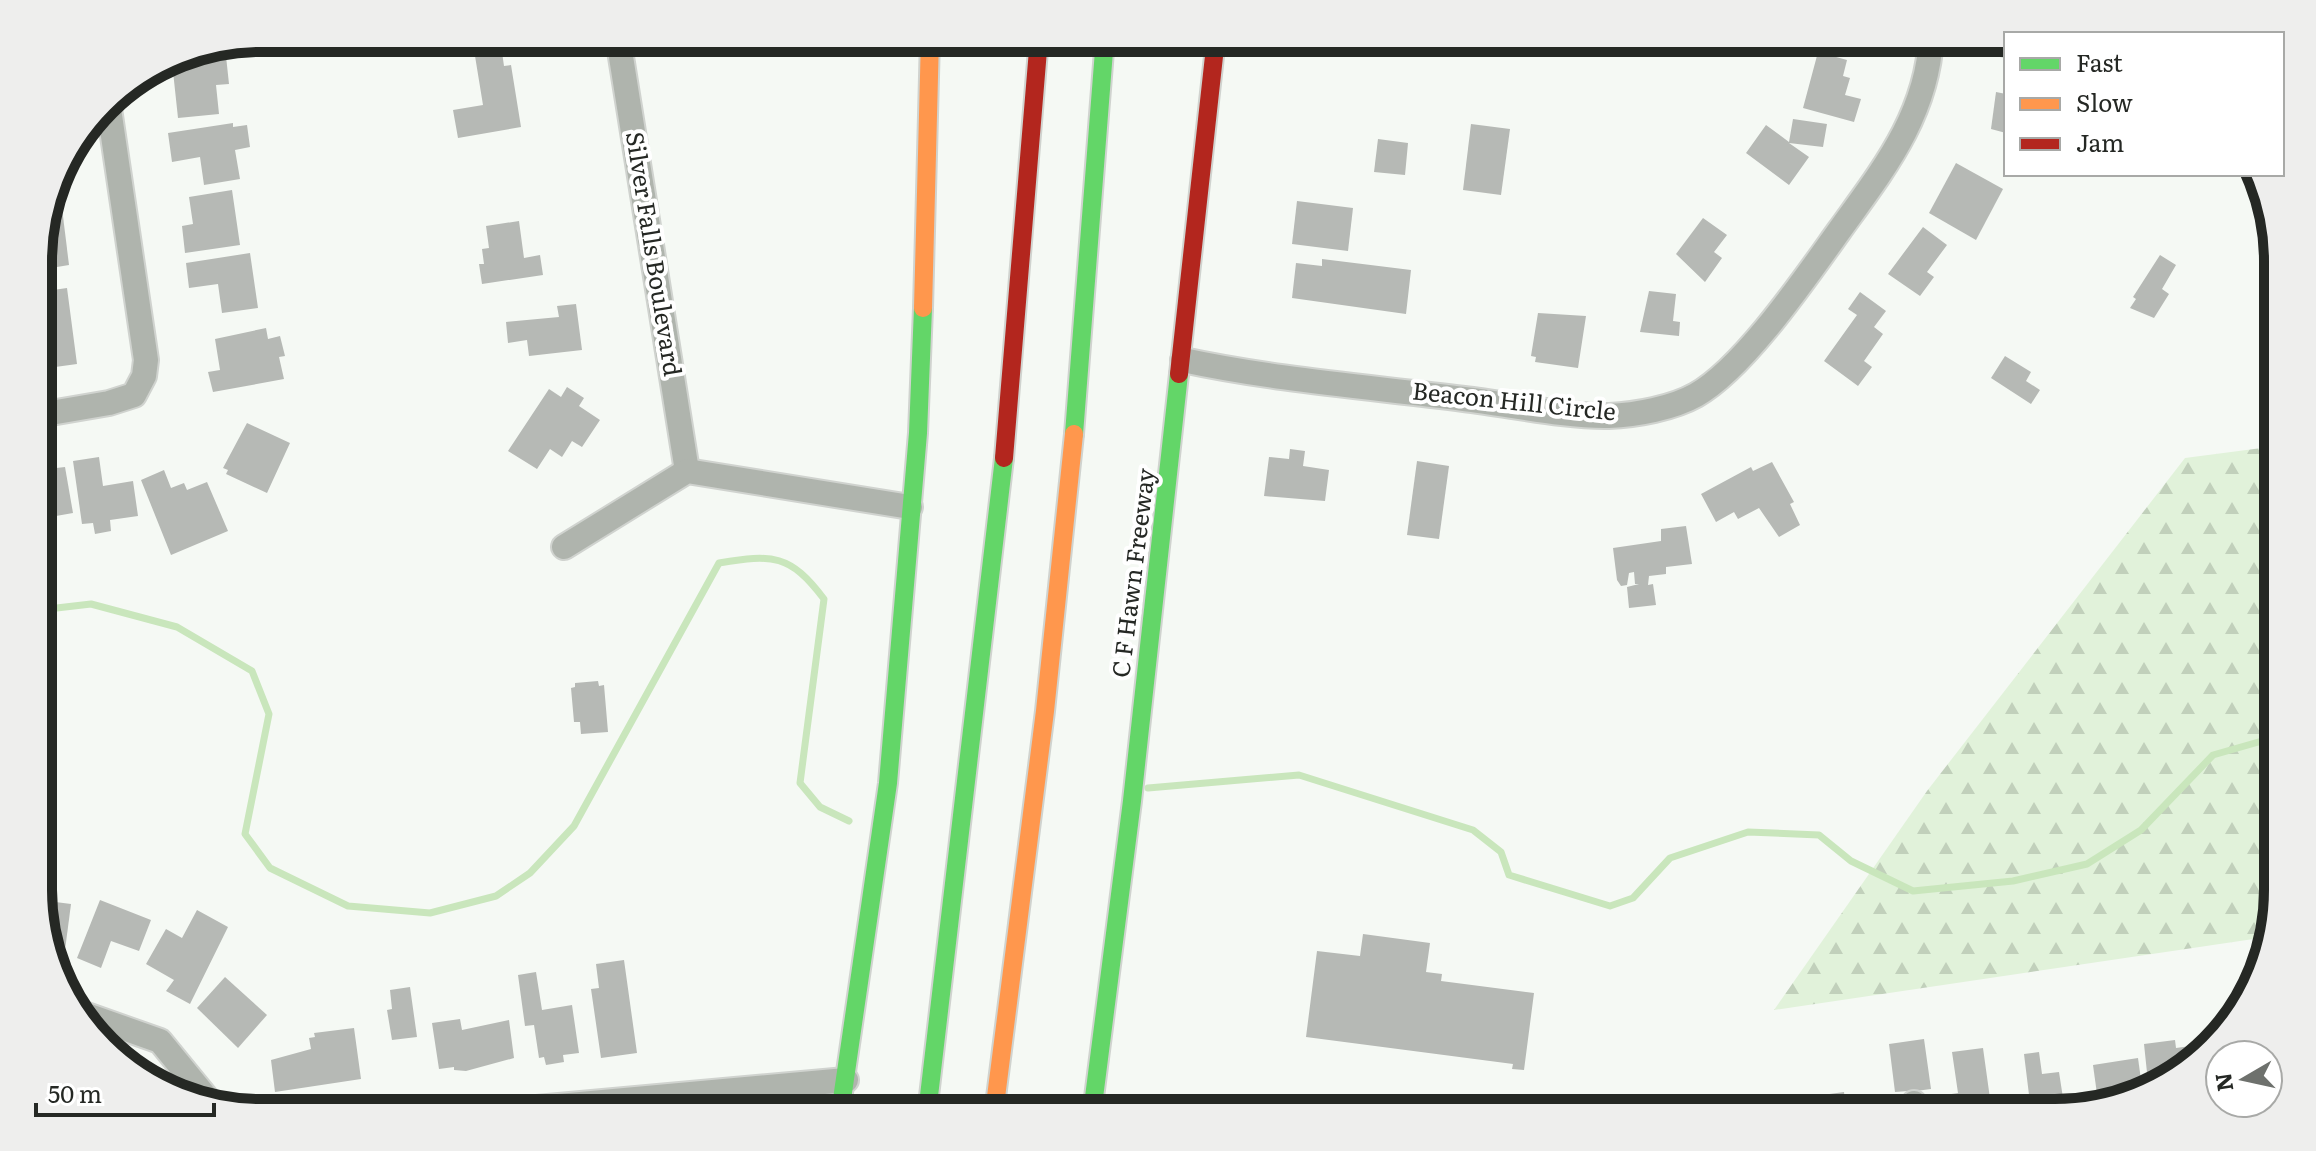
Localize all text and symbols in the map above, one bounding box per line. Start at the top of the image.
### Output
legend [2004,32,2284,176]
text: Fast [2076,44,2123,79]
text: Slow [2076,84,2133,119]
text: Jam [2076,124,2124,159]
street label: Silver Falls Boulevard [619,129,692,379]
street label: Beacon Hill Circle [1411,371,1618,428]
street label: C F Hawn Freeway [1101,466,1162,679]
north arrow [2204,1039,2284,1119]
scale bar [36,1067,214,1117]
text: N [2205,1071,2241,1094]
text: 50 m [48,1075,102,1110]

